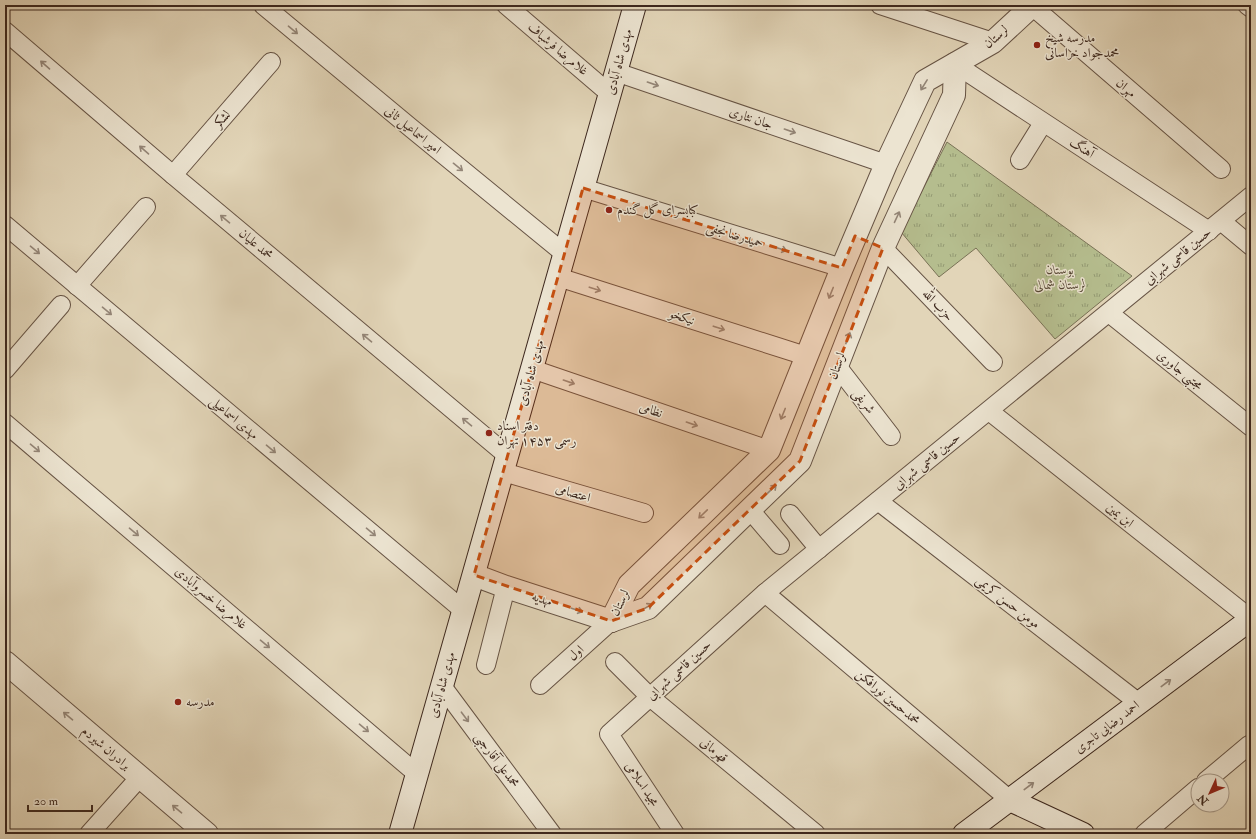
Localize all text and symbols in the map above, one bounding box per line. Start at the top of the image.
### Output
street label: غلامرضا فرشباف [524,19,592,80]
street label: لرستان [980,22,1012,52]
one-way arrow [288,26,298,35]
street label: مهدی شاه آبادی [602,27,636,97]
place label: مدرسه شیخ محمدجواد خراسانی [1045,30,1119,61]
marker: مدرسه شیخ محمدجواد خراسانی [1032,40,1042,50]
one-way arrow [40,61,50,70]
street label: مهران [1113,75,1139,101]
one-way arrow [919,80,928,91]
one-way arrow [647,81,659,89]
street label: امیر اسماعیل ثانی [381,102,445,159]
street label: جان نثاری [727,103,775,133]
street label: لشكر [209,107,234,133]
one-way arrow [783,128,796,135]
street label: آهنگ [1066,133,1099,163]
one-way arrow [139,146,149,155]
one-way arrow [452,162,463,171]
place label: کبابسرای گل گندم [617,202,699,221]
marker: کبابسرای گل گندم [604,205,614,215]
one-way arrow [894,212,901,224]
one-way arrow [219,214,230,223]
street label: حمیدرضا نجفی [704,219,765,253]
street label: حسین قاسمی شهرابی [1141,224,1216,289]
street label: محمد علیان [236,225,277,263]
one-way arrow [29,246,40,255]
one-way arrow [774,246,787,253]
park label: بوستان لرستان شمالی [1034,262,1086,293]
street label: حزب الله [919,283,959,324]
one-way arrow [589,286,602,293]
one-way arrow [827,287,835,299]
street label: نیکخو [665,305,697,329]
one-way arrow [102,307,113,316]
one-way arrow [713,325,726,332]
one-way arrow [844,332,852,344]
one-way arrow [362,334,373,343]
street label: مهدی شاه آبادی [514,338,548,408]
street label: مجتبی جاوری [1153,347,1206,395]
street label: لرستان [825,350,849,382]
one-way arrow [563,378,575,386]
street label: شریفی [848,385,879,418]
street label: مهدی اسماعیلی [205,393,262,445]
street label: نظامی [637,399,665,421]
one-way arrow [779,408,787,420]
one-way arrow [462,417,472,426]
place label: دفتر اسناد رسمی ۱۴۵۳ تهران [497,418,576,450]
one-way arrow [685,421,698,428]
marker: دفتر اسناد رسمی ۱۴۵۳ تهران [484,428,494,438]
street label: حسین قاسمی شهرابی [890,429,965,494]
one-way arrow [29,444,40,453]
one-way arrow [266,444,277,453]
street label: اعتصامی [554,480,593,506]
one-way arrow [767,484,777,493]
street label: ابن یمین [1103,499,1137,531]
one-way arrow [698,509,708,518]
one-way arrow [128,528,139,537]
one-way arrow [365,528,376,537]
street label: غلامرضا خسروآبادی [171,563,250,634]
street label: مومن حسن کریمی [972,572,1043,633]
street label: لرستان [607,587,633,619]
street label: مهدیه [530,588,554,610]
one-way arrow [641,602,653,610]
one-way arrow [570,607,583,614]
street label: حسین قاسمی شهرابی [643,637,716,704]
one-way arrow [259,639,269,648]
street label: اول [565,642,587,664]
street label: مهدی شاه آبادی [425,650,459,720]
street label: محمدحسین نورافکن [852,666,923,729]
one-way arrow [1161,678,1172,687]
place label: مدرسه [186,694,215,710]
marker: مدرسه [173,697,183,707]
street label: احمد رضایی تاجری [1071,697,1143,757]
one-way arrow [62,711,73,720]
one-way arrow [461,712,469,723]
street label: برادران شیردم [76,723,134,776]
one-way arrow [358,724,369,733]
street label: محمدعلی آقارجبی [469,729,523,792]
street label: قهرمانی [697,734,731,766]
street label: مجید اسلامی [621,759,663,809]
north arrow [1190,773,1230,813]
one-way arrow [1023,782,1034,790]
scale bar [28,787,92,813]
text: N [1194,791,1212,808]
text: 20 m [34,794,59,809]
one-way arrow [172,804,183,813]

